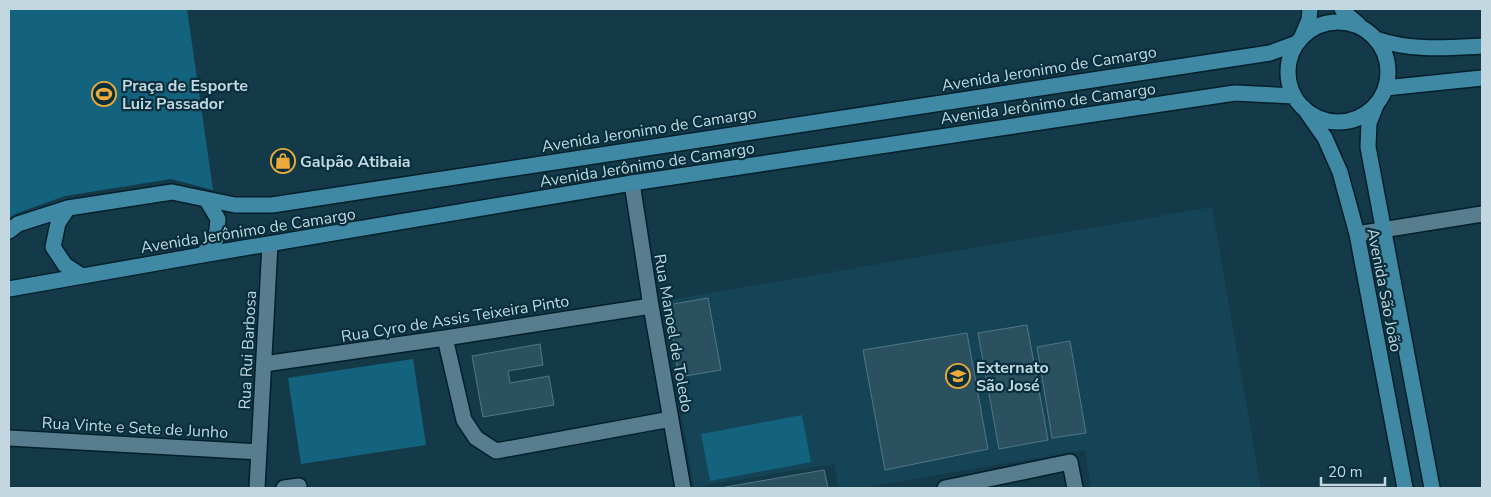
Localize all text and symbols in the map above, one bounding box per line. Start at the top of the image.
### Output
street label: Avenida Jeronimo de Camargo [940,41,1158,97]
place label: Praça de Esporte Luiz Passador [122,75,248,115]
street label: Avenida Jerônimo de Camargo [939,78,1157,130]
sports icon: Praça de Esporte Luiz Passador [91,81,117,107]
street label: Avenida Jeronimo de Camargo [540,102,758,158]
street label: Avenida Jerônimo de Camargo [538,137,756,193]
shop icon: Galpão Atibaia [270,148,296,174]
place label: Galpão Atibaia [300,151,411,173]
street label: Avenida Jerônimo de Camargo [139,203,357,259]
street label: Avenida São João [1361,227,1407,354]
street label: Rua Manoel de Toledo [648,252,698,414]
street label: Rua Rui Barbosa [234,290,262,410]
street label: Rua Cyro de Assis Teixeira Pinto [340,290,571,348]
place label: Externato São José [976,357,1049,397]
school or university icon: Externato São José [945,363,971,389]
street label: Rua Vinte e Sete de Junho [41,412,229,444]
scale bar [1321,454,1385,486]
text: 20 m [1328,462,1363,482]

